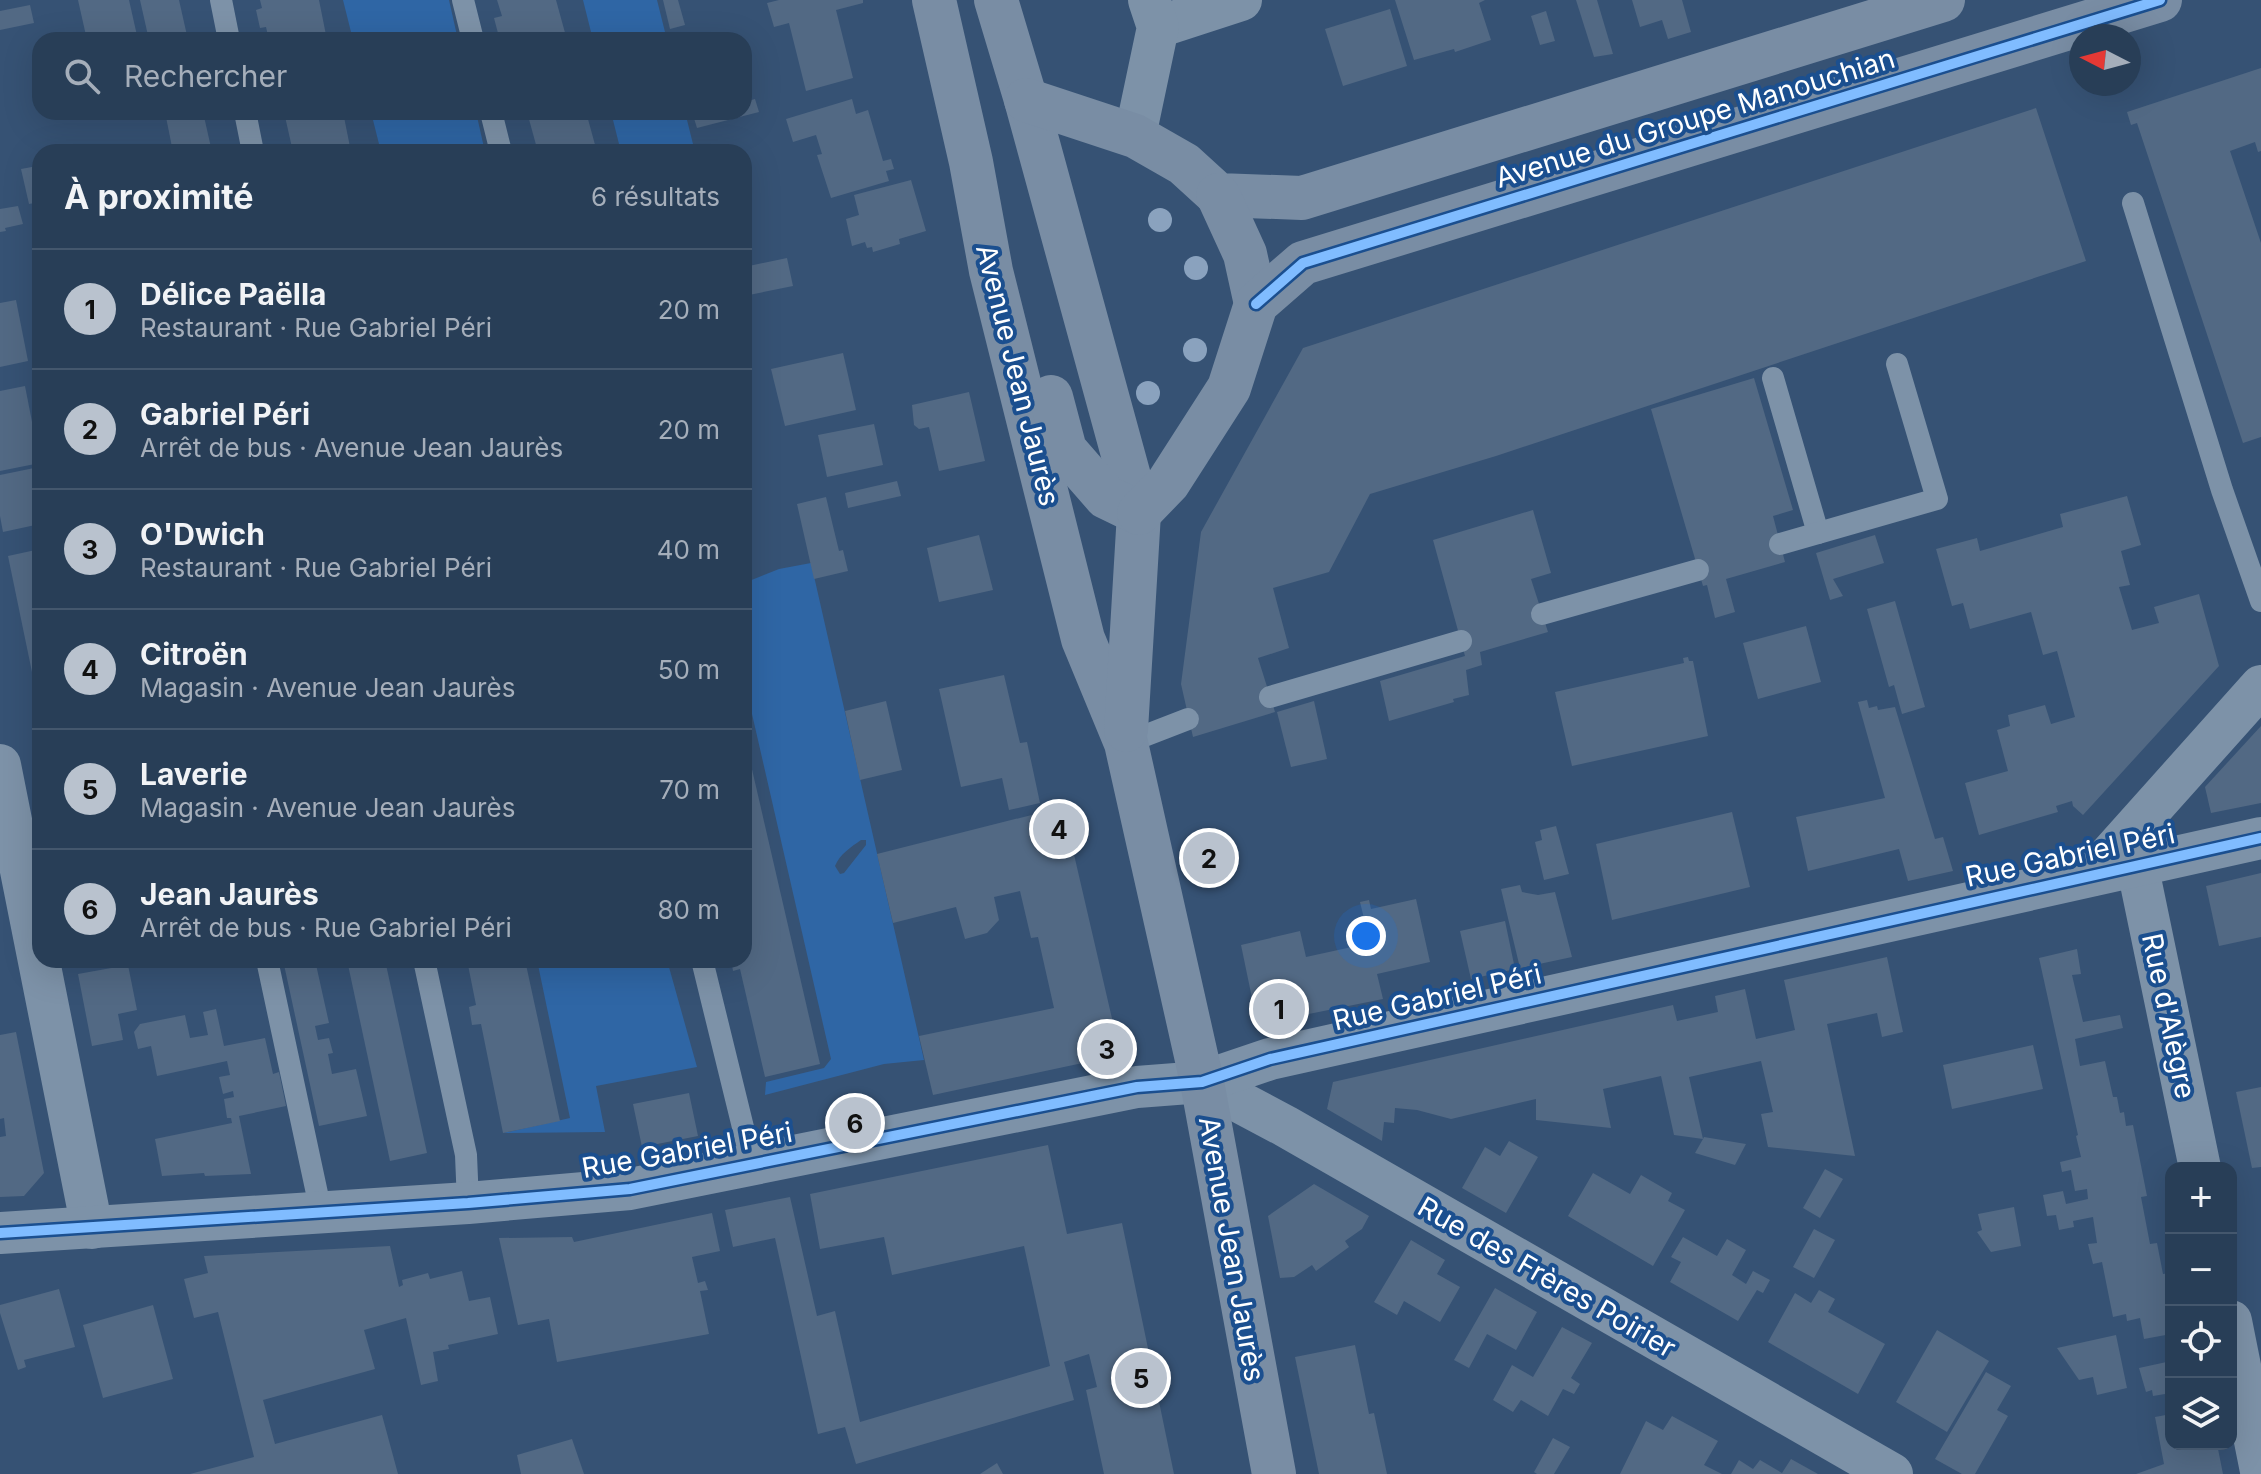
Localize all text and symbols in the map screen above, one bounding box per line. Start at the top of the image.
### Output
north arrow [2069,24,2141,96]
search box [32,32,752,120]
street label: Avenue du Groupe Manouchian [1491,41,1899,195]
icon: search [60,54,104,98]
text: Rechercher [124,58,287,94]
text: À proximité [64,176,254,217]
text: 6 résultats [591,181,720,212]
street label: Avenue Jean Jaurès [969,241,1067,509]
text: Délice Paëlla [140,276,326,312]
text: 1 [84,294,96,325]
text: 20 m [658,294,720,325]
text: Restaurant · Rue Gabriel Péri [140,312,492,343]
text: Gabriel Péri [140,396,310,432]
text: 2 [82,414,98,445]
text: 20 m [658,414,720,445]
text: Arrêt de bus · Avenue Jean Jaurès [140,432,563,463]
text: O'Dwich [140,516,265,552]
text: 3 [82,534,98,565]
text: 40 m [657,534,720,565]
text: Restaurant · Rue Gabriel Péri [140,552,492,583]
text: Citroën [140,636,248,672]
text: 4 [81,654,99,685]
text: 50 m [658,654,720,685]
text: Magasin · Avenue Jean Jaurès [140,672,515,703]
text: Laverie [140,756,248,792]
text: 5 [82,774,98,805]
text: 70 m [659,774,720,805]
text: Magasin · Avenue Jean Jaurès [140,792,515,823]
pin: 4 [1033,799,1085,859]
street label: Rue Gabriel Péri [1962,816,2178,894]
pin: 2 [1183,828,1235,888]
text: Jean Jaurès [140,876,319,912]
text: 6 [82,894,98,925]
text: 80 m [657,894,720,925]
text: Arrêt de bus · Rue Gabriel Péri [140,912,512,943]
your location [1346,916,1386,956]
street label: Rue d'Alègre [2135,930,2203,1102]
street label: Rue Gabriel Péri [1329,956,1545,1038]
pin: 1 [1253,979,1305,1039]
pin: 3 [1081,1019,1133,1079]
pin: 6 [829,1093,881,1153]
street label: Avenue Jean Jaurès [1192,1114,1272,1384]
street label: Rue Gabriel Péri [579,1115,795,1185]
map controls [2165,1162,2237,1450]
button: + [2165,1162,2237,1234]
street label: Rue des Frères Poirier [1412,1189,1682,1365]
button: − [2165,1234,2237,1306]
button: locate [2165,1306,2237,1378]
pin: 5 [1115,1348,1167,1408]
button: layers [2165,1378,2237,1450]

